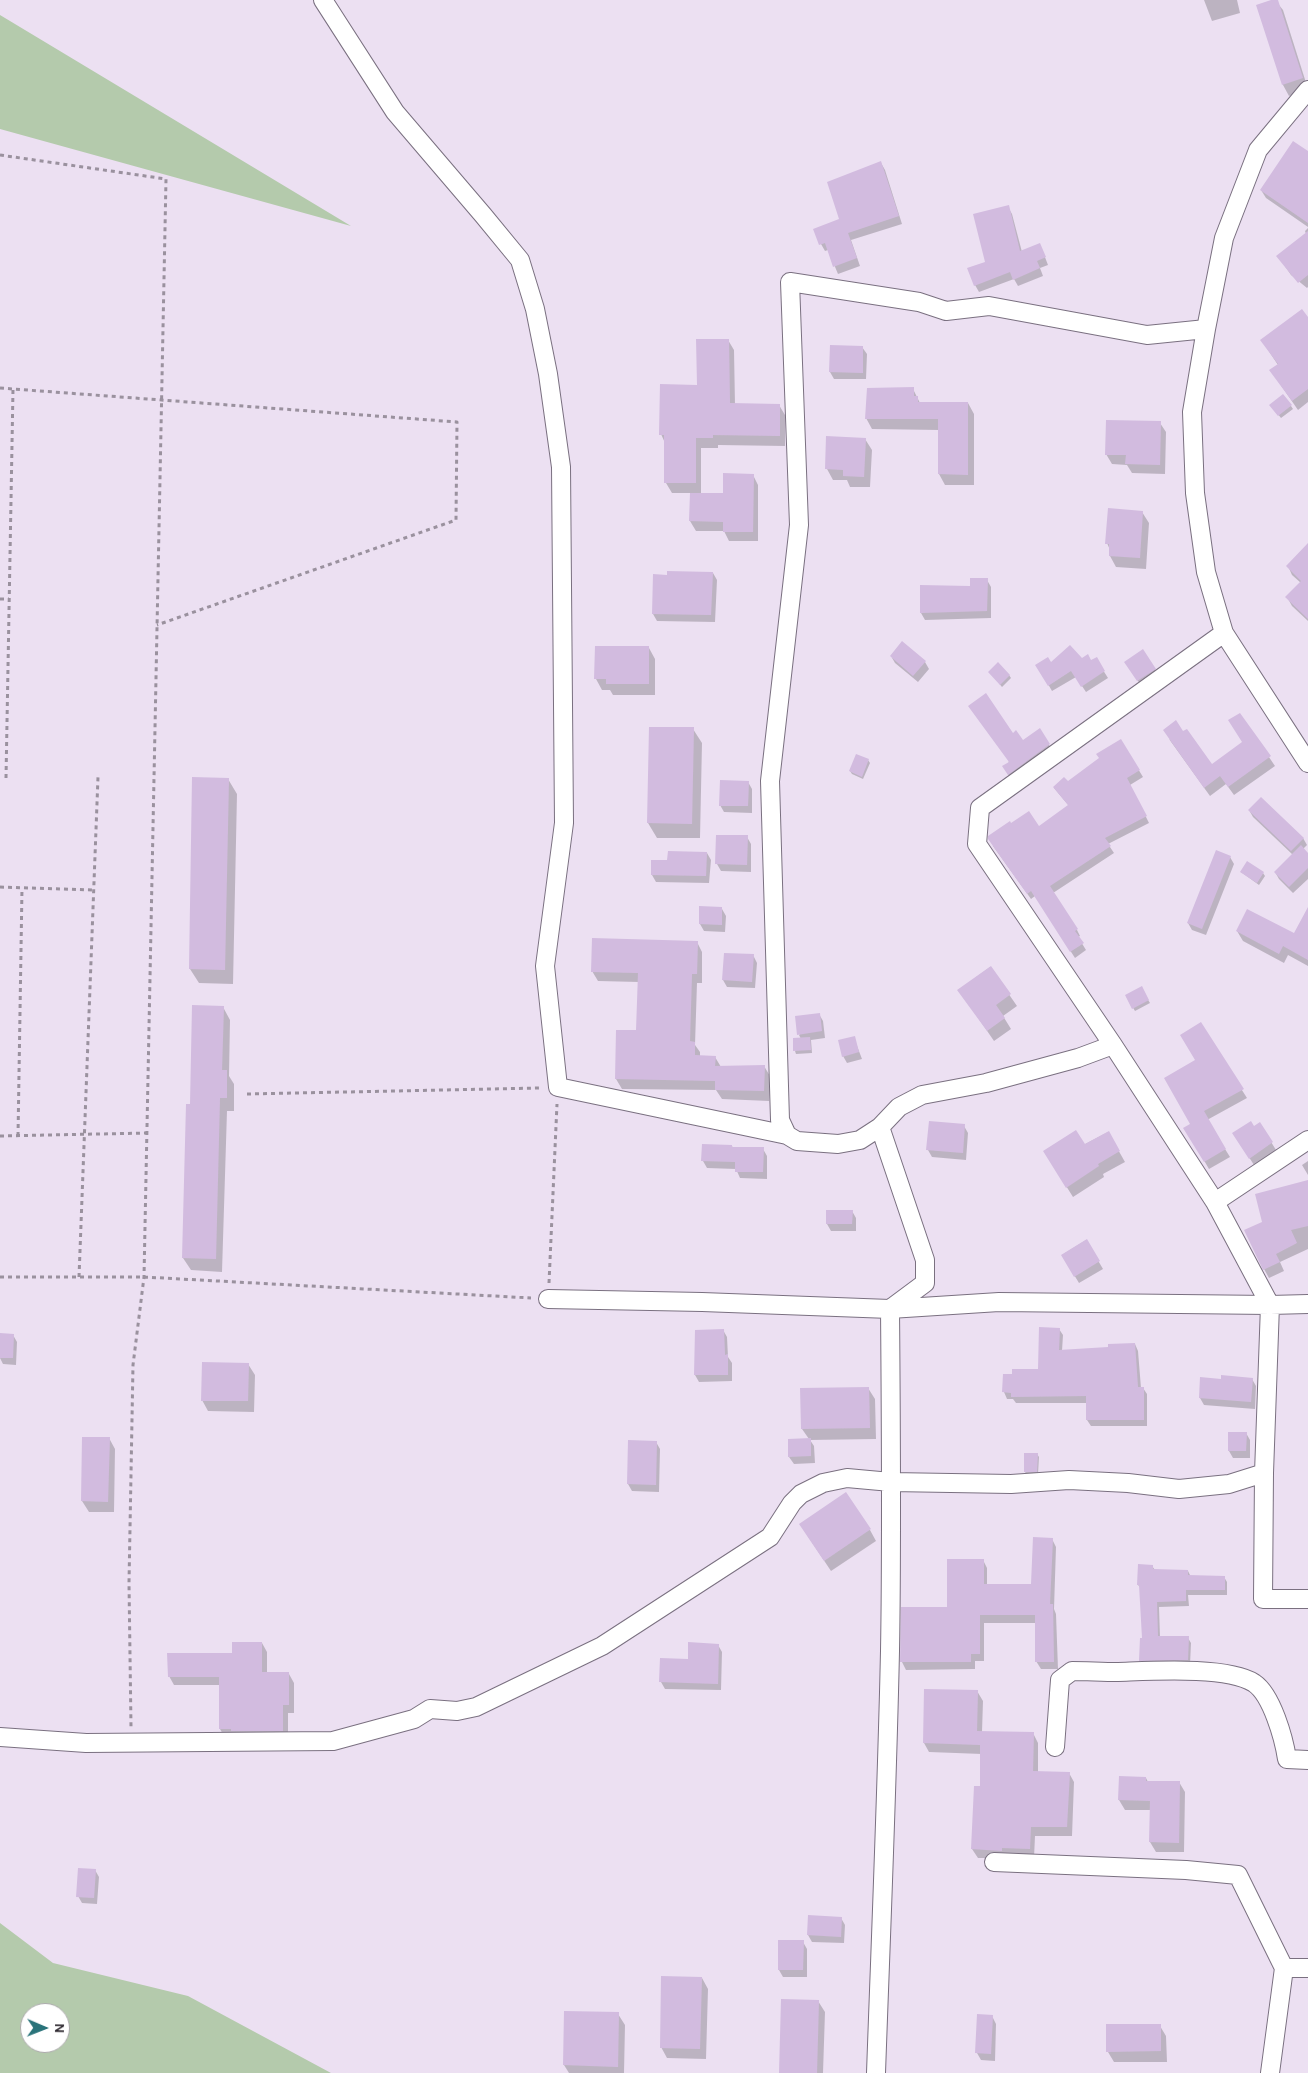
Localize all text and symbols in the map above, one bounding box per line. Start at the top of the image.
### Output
north arrow [20,2003,70,2053]
text: N [51,2023,68,2033]

